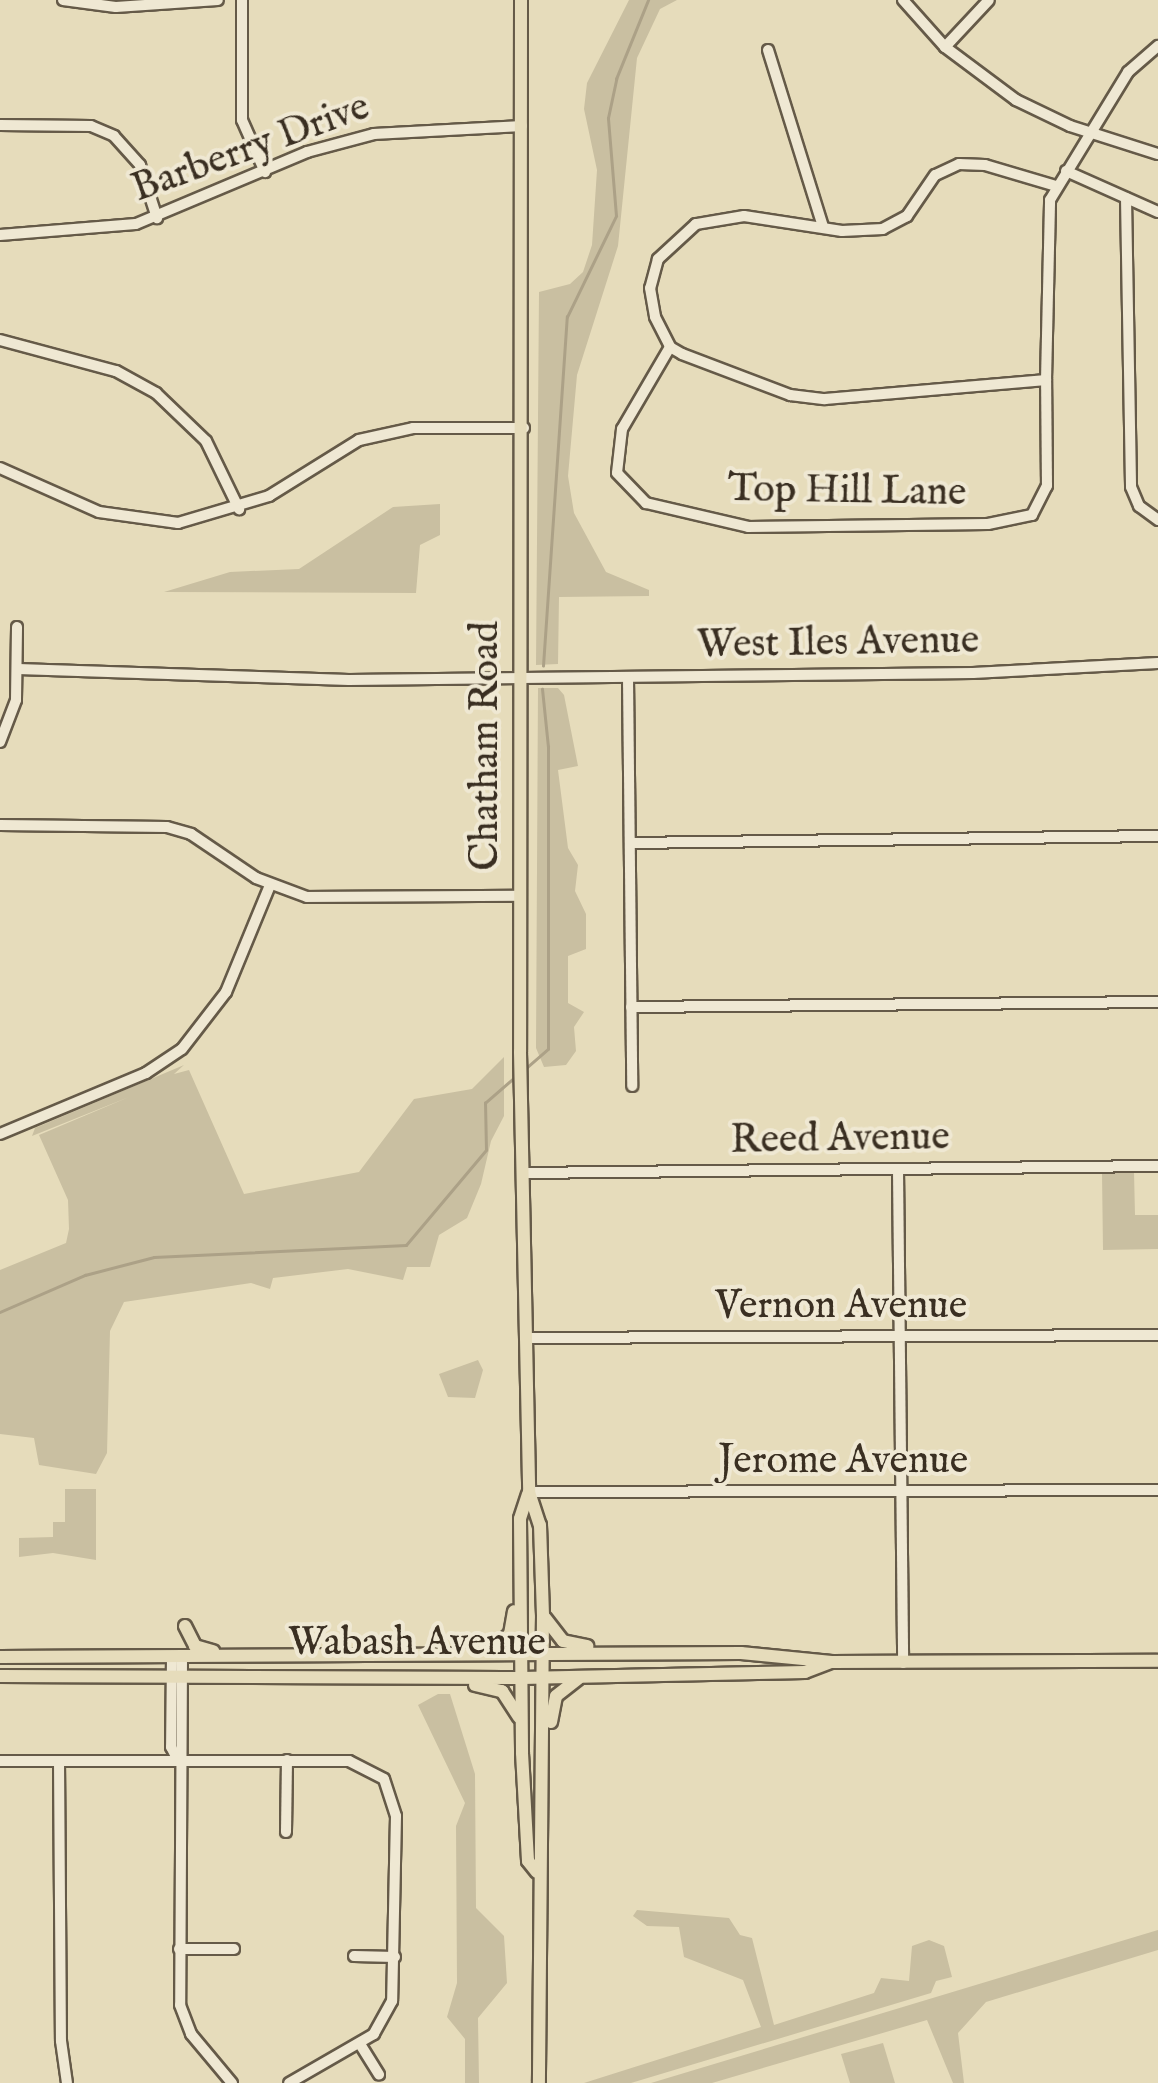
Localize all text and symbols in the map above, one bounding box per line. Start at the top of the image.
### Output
street label: Barberry Drive [126,84,376,214]
street label: Top Hill Lane [727,466,967,518]
street label: West Iles Avenue [696,618,980,670]
street label: Chatham Road [463,621,511,871]
street label: Reed Avenue [730,1114,950,1166]
street label: Vernon Avenue [715,1283,967,1331]
street label: Jerome Avenue [718,1438,968,1486]
street label: Wabash Avenue [288,1620,546,1668]

